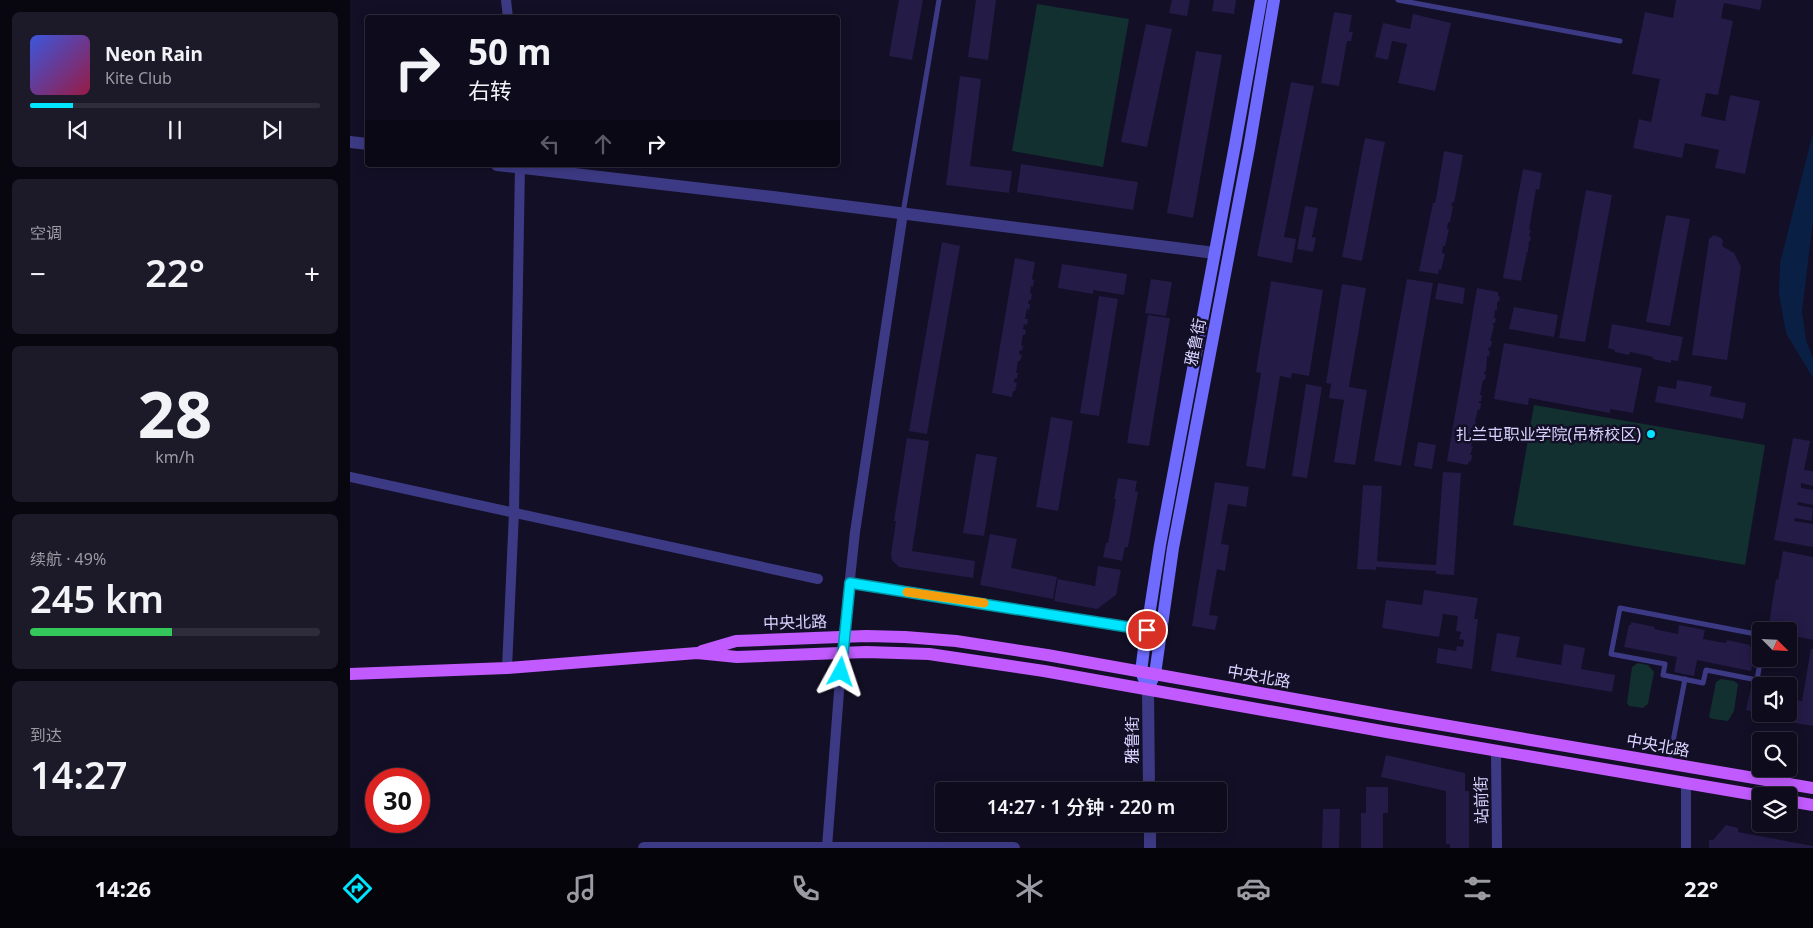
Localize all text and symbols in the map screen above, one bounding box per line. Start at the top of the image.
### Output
text: 50 m [468,28,551,75]
icon: right [385,35,450,100]
text: Neon Rain [105,41,203,67]
text: Kite Club [105,67,172,89]
text: 右转 [468,75,512,105]
icon: previous [64,116,92,144]
icon: pause [161,116,189,144]
icon: next [258,116,286,144]
icon: left [536,130,564,158]
icon: ahead [589,130,617,158]
icon: right [642,130,670,158]
text: 空调 [30,222,62,244]
text: 22° [145,246,205,298]
text: − [30,254,46,292]
text: + [304,254,320,292]
street label: 雅鲁街 [1180,316,1210,368]
text: 28 [138,369,212,457]
place label: 扎兰屯职业学院(吊桥校区) [1455,423,1641,445]
marker: 扎兰屯职业学院(吊桥校区) [1645,428,1657,440]
text: km/h [155,446,195,468]
text: 续航 · 49% [30,548,106,570]
text: 245 km [30,572,164,624]
pin [1126,609,1168,651]
street label: 中央北路 [763,610,827,634]
icon: arrive [1133,616,1161,644]
north arrow [1752,622,1798,668]
map controls [1752,622,1797,832]
position arrow [814,645,866,697]
street label: 中央北路 [1226,660,1292,692]
button: sound [1752,677,1797,722]
street label: 雅鲁街 [1121,716,1143,764]
text: 到达 [30,724,62,746]
street label: 中央北路 [1625,729,1691,761]
button: search [1752,732,1797,777]
text: 14:27 [30,748,127,800]
speed limit sign: 30 [365,768,430,833]
street label: 站前街 [1470,776,1492,824]
button: layers [1752,787,1797,832]
text: 14:27 · 1 分钟 · 220 m [987,794,1175,820]
icon: directions [340,871,375,906]
icon: music [564,871,599,906]
icon: phone [788,871,823,906]
icon: climate [1012,871,1047,906]
icon: car [1236,871,1271,906]
icon: filters [1460,871,1495,906]
text: 14:26 [94,873,151,903]
text: 22° [1684,873,1718,903]

